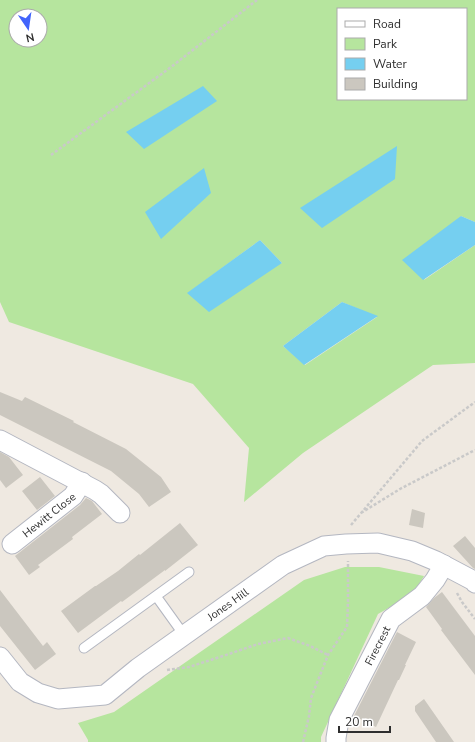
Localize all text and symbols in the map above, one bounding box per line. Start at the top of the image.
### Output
north arrow [8,8,48,48]
legend [337,8,467,100]
text: Road [373,16,401,32]
text: N [24,29,36,45]
text: Park [373,36,398,52]
text: Water [373,56,407,72]
text: Building [373,76,418,92]
street label: Hewitt Close [19,489,79,541]
street label: Jones Hill [204,584,252,625]
street label: Firecrest [361,623,394,668]
scale bar [339,708,390,734]
text: 20 m [345,714,373,730]

